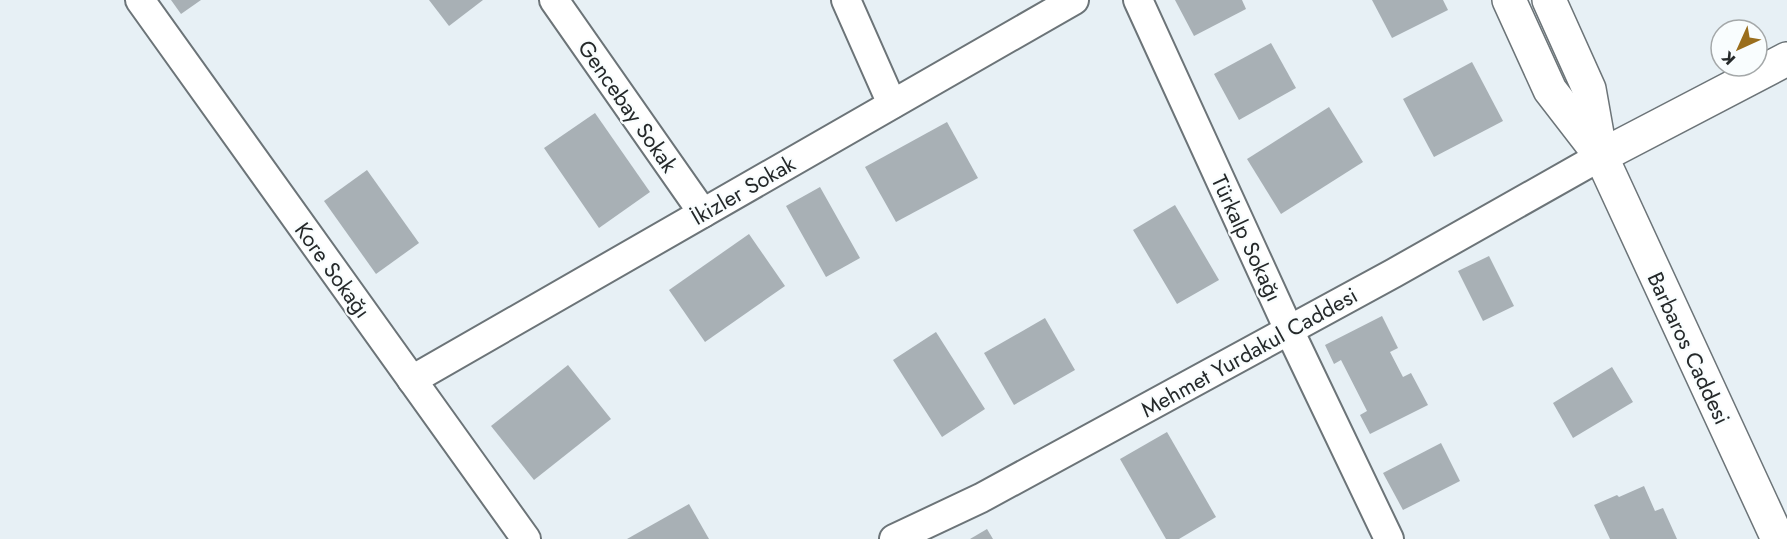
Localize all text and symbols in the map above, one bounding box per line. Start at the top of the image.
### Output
north arrow [1709,18,1769,78]
street label: Gencebay Sokak [570,33,686,179]
text: K [1716,46,1741,70]
street label: İkizler Sokak [685,147,801,233]
street label: Türkalp Sokağı [1204,169,1290,307]
street label: Kore Sokağı [287,215,379,325]
street label: Barbaros Caddesi [1640,267,1738,429]
street label: Mehmet Yurdakul Caddesi [1135,279,1363,425]

